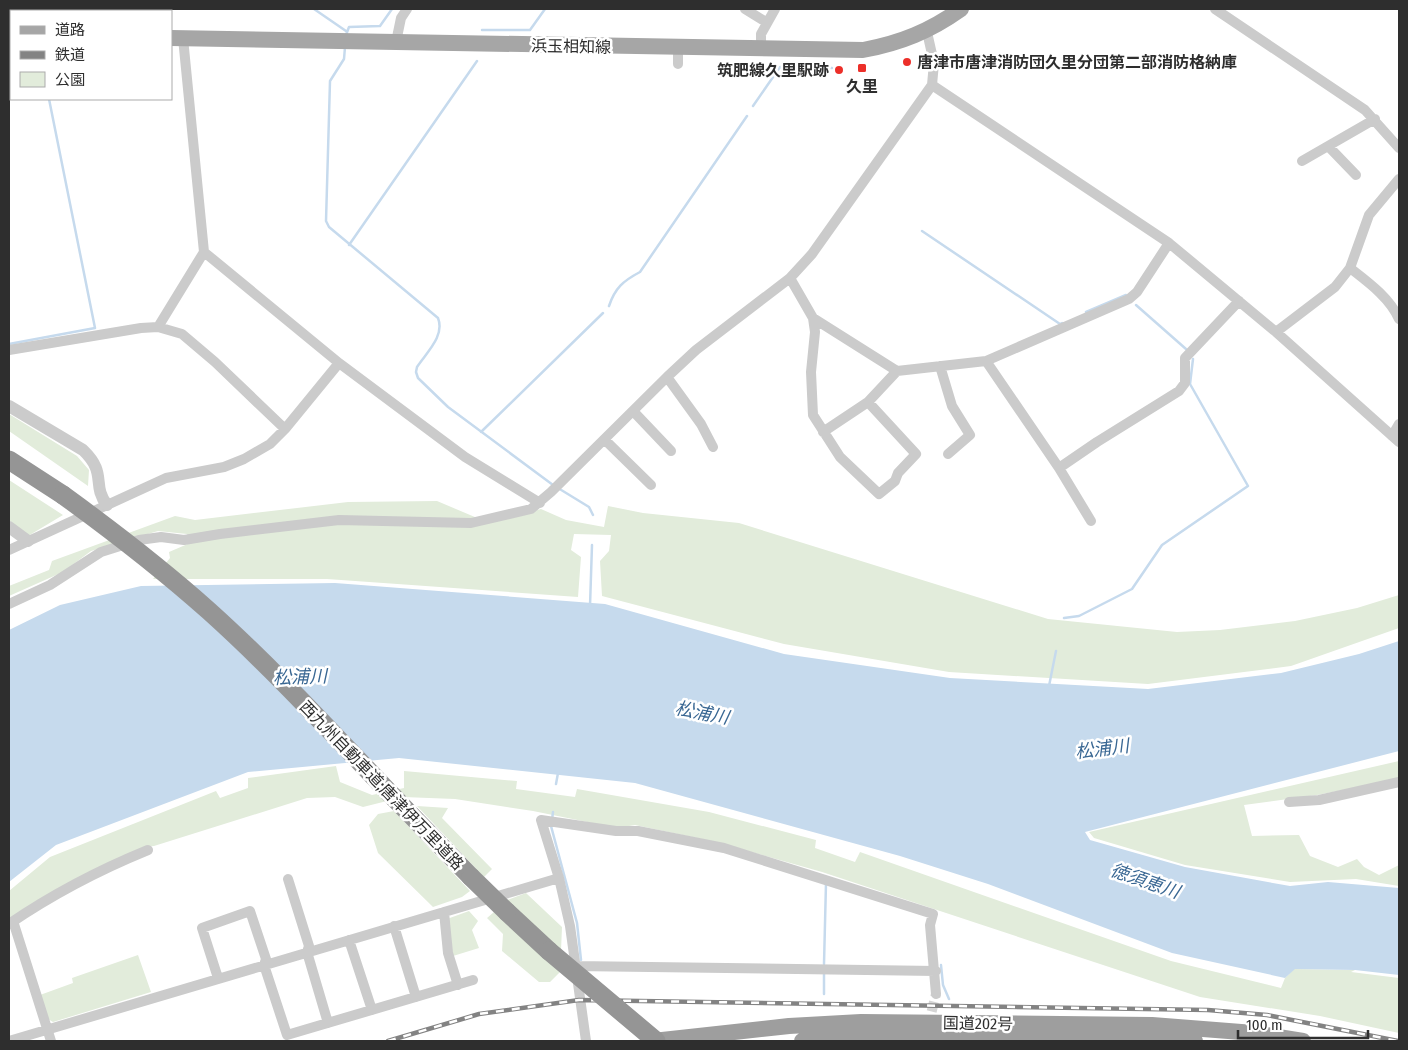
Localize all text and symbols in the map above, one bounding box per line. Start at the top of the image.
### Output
legend [10,10,172,100]
text: 道路 [55,21,85,39]
street label: 浜玉相知線 [531,36,611,57]
text: 鉄道 [55,46,85,64]
place label: 唐津市唐津消防団久里分団第二部消防格納庫 [917,53,1237,72]
marker: 唐津市唐津消防団久里分団第二部消防格納庫 [901,56,913,68]
place label: 筑肥線久里駅跡 [717,61,829,80]
marker: 久里 [856,62,868,74]
marker: 筑肥線久里駅跡 [833,64,845,76]
text: 公園 [55,71,85,89]
place label: 久里 [846,77,878,96]
water label: 松浦川 [273,665,329,689]
street label: 西九州自動車道;唐津伊万里道路 [296,697,467,874]
water label: 松浦川 [673,697,733,729]
water label: 松浦川 [1074,735,1132,763]
water label: 徳須恵川 [1107,859,1185,904]
scale bar [1238,1008,1368,1040]
street label: 国道202号 [943,1013,1013,1034]
text: 100 m [1246,1016,1283,1034]

